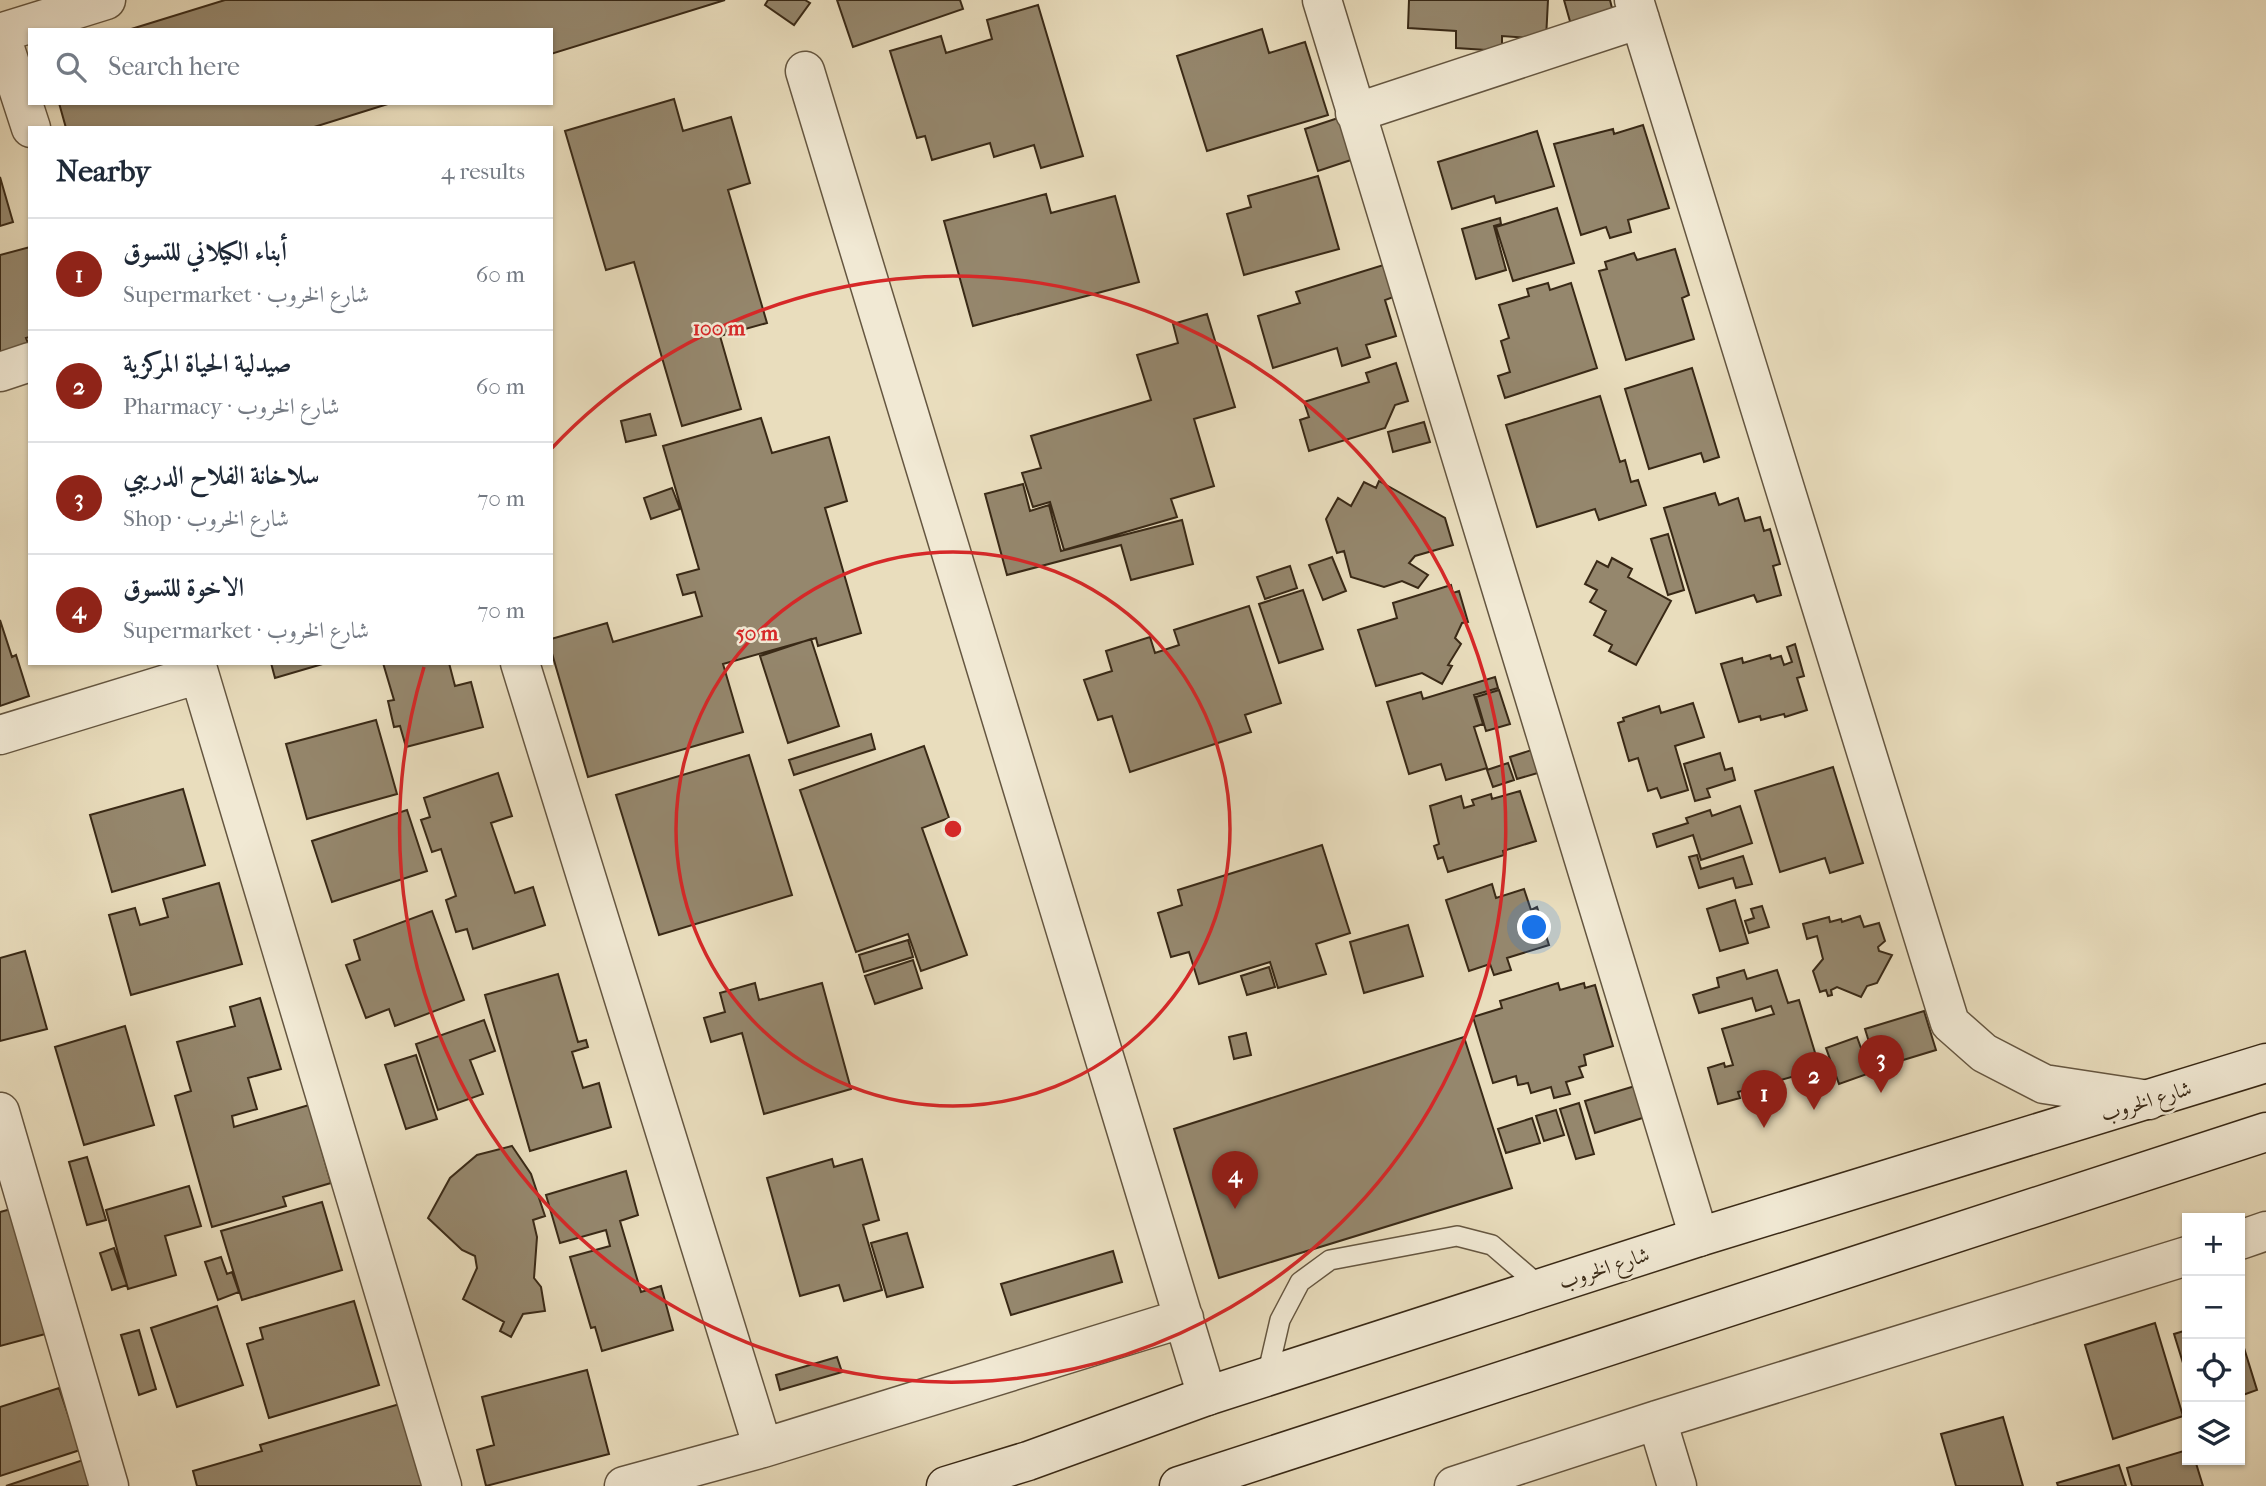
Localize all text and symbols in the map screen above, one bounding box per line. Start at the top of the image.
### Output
search box [28,28,553,105]
icon: search [52,48,90,86]
text: Search here [108,51,240,82]
text: Nearby [56,154,151,189]
text: 4 results [441,158,525,185]
text: أبناء الكيلاني للتسوق [123,236,287,267]
text: 1 [75,261,83,288]
text: 60 m [476,261,525,288]
text: Supermarket · شارع الخروب [123,281,369,308]
text: 100 m [693,316,746,340]
text: صيدلية الحياة المركزية [123,348,292,379]
text: 2 [73,373,85,400]
text: 60 m [476,373,525,400]
text: Pharmacy · شارع الخروب [123,393,340,420]
text: سلاخانة الفلاح الدريبي [123,460,320,491]
text: 3 [74,485,84,512]
text: 70 m [477,485,525,512]
text: Shop · شارع الخروب [123,505,289,532]
text: الاخوة للتسوق [123,572,244,603]
text: 4 [72,597,86,624]
text: 70 m [477,597,525,624]
text: Supermarket · شارع الخروب [123,617,369,644]
text: 50 m [736,621,779,645]
centre of rings [941,817,965,841]
your location [1517,910,1551,944]
pin: 3 [1858,1035,1904,1093]
pin: 2 [1791,1052,1837,1110]
pin: 1 [1741,1070,1787,1128]
street label: شارع الخروب [2098,1076,2196,1132]
pin: 4 [1212,1151,1258,1209]
map controls [2182,1213,2245,1465]
button: + [2182,1213,2245,1276]
street label: شارع الخروب [1556,1242,1654,1300]
button: − [2182,1276,2245,1339]
button: locate [2182,1339,2245,1402]
button: layers [2182,1402,2245,1465]

